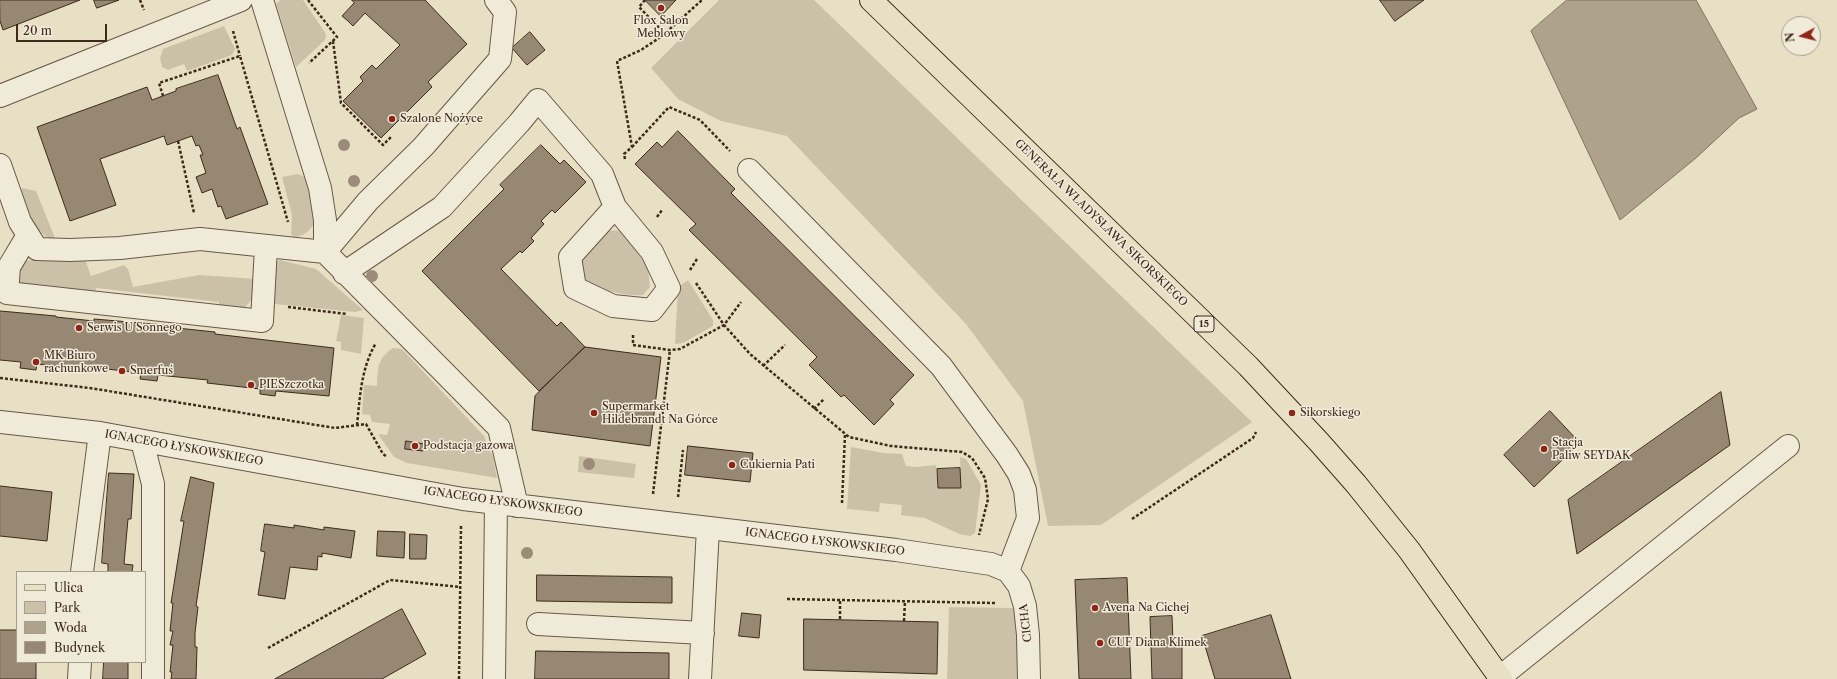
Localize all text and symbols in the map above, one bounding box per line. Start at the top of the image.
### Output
marker: Flox Salon Meblowy [656,3,666,13]
place label: Flox Salon Meblowy [633,14,689,40]
scale bar [18,16,109,42]
north arrow [1781,16,1821,56]
text: 20 m [23,23,52,38]
text: N [1783,32,1798,43]
place label: Szalone Nożyce [400,112,483,126]
marker: Szalone Nożyce [387,114,397,124]
street label: GENERAŁA WŁADYSŁAWA SIKORSKIEGO [1012,137,1190,309]
road number: 15 [1194,316,1214,332]
place label: Serwis U Sonnego [87,321,182,335]
marker: Serwis U Sonnego [74,323,84,333]
place label: MK Biuro rachunkowe [44,349,108,375]
marker: MK Biuro rachunkowe [31,357,41,367]
place label: Smerfuś [130,364,173,378]
marker: Smerfuś [117,366,127,376]
place label: PIESzczotka [259,378,324,392]
marker: PIESzczotka [246,380,256,390]
place label: Supermarket Hildebrandt Na Górce [602,400,718,426]
place label: Sikorskiego [1300,406,1360,420]
marker: Supermarket Hildebrandt Na Górce [589,408,599,418]
marker: Sikorskiego [1287,408,1297,418]
street label: IGNACEGO ŁYSKOWSKIEGO [104,428,264,468]
place label: Stacja Paliw SEYDAK [1552,436,1631,462]
place label: Podstacja gazowa [423,439,514,453]
marker: Podstacja gazowa [410,441,420,451]
marker: Stacja Paliw SEYDAK [1539,444,1549,454]
place label: Cukiernia Pati [740,458,815,472]
marker: Cukiernia Pati [727,460,737,470]
street label: IGNACEGO ŁYSKOWSKIEGO [423,484,583,520]
street label: IGNACEGO ŁYSKOWSKIEGO [744,526,906,558]
legend [16,571,146,663]
text: Ulica [54,580,83,595]
text: Park [54,600,80,615]
place label: Avena Na Cichej [1103,601,1189,615]
street label: CICHA [1017,603,1035,643]
marker: Avena Na Cichej [1090,603,1100,613]
text: Woda [54,620,87,635]
place label: CUF Diana Klimek [1108,636,1207,650]
marker: CUF Diana Klimek [1095,638,1105,648]
text: Budynek [54,640,105,655]

